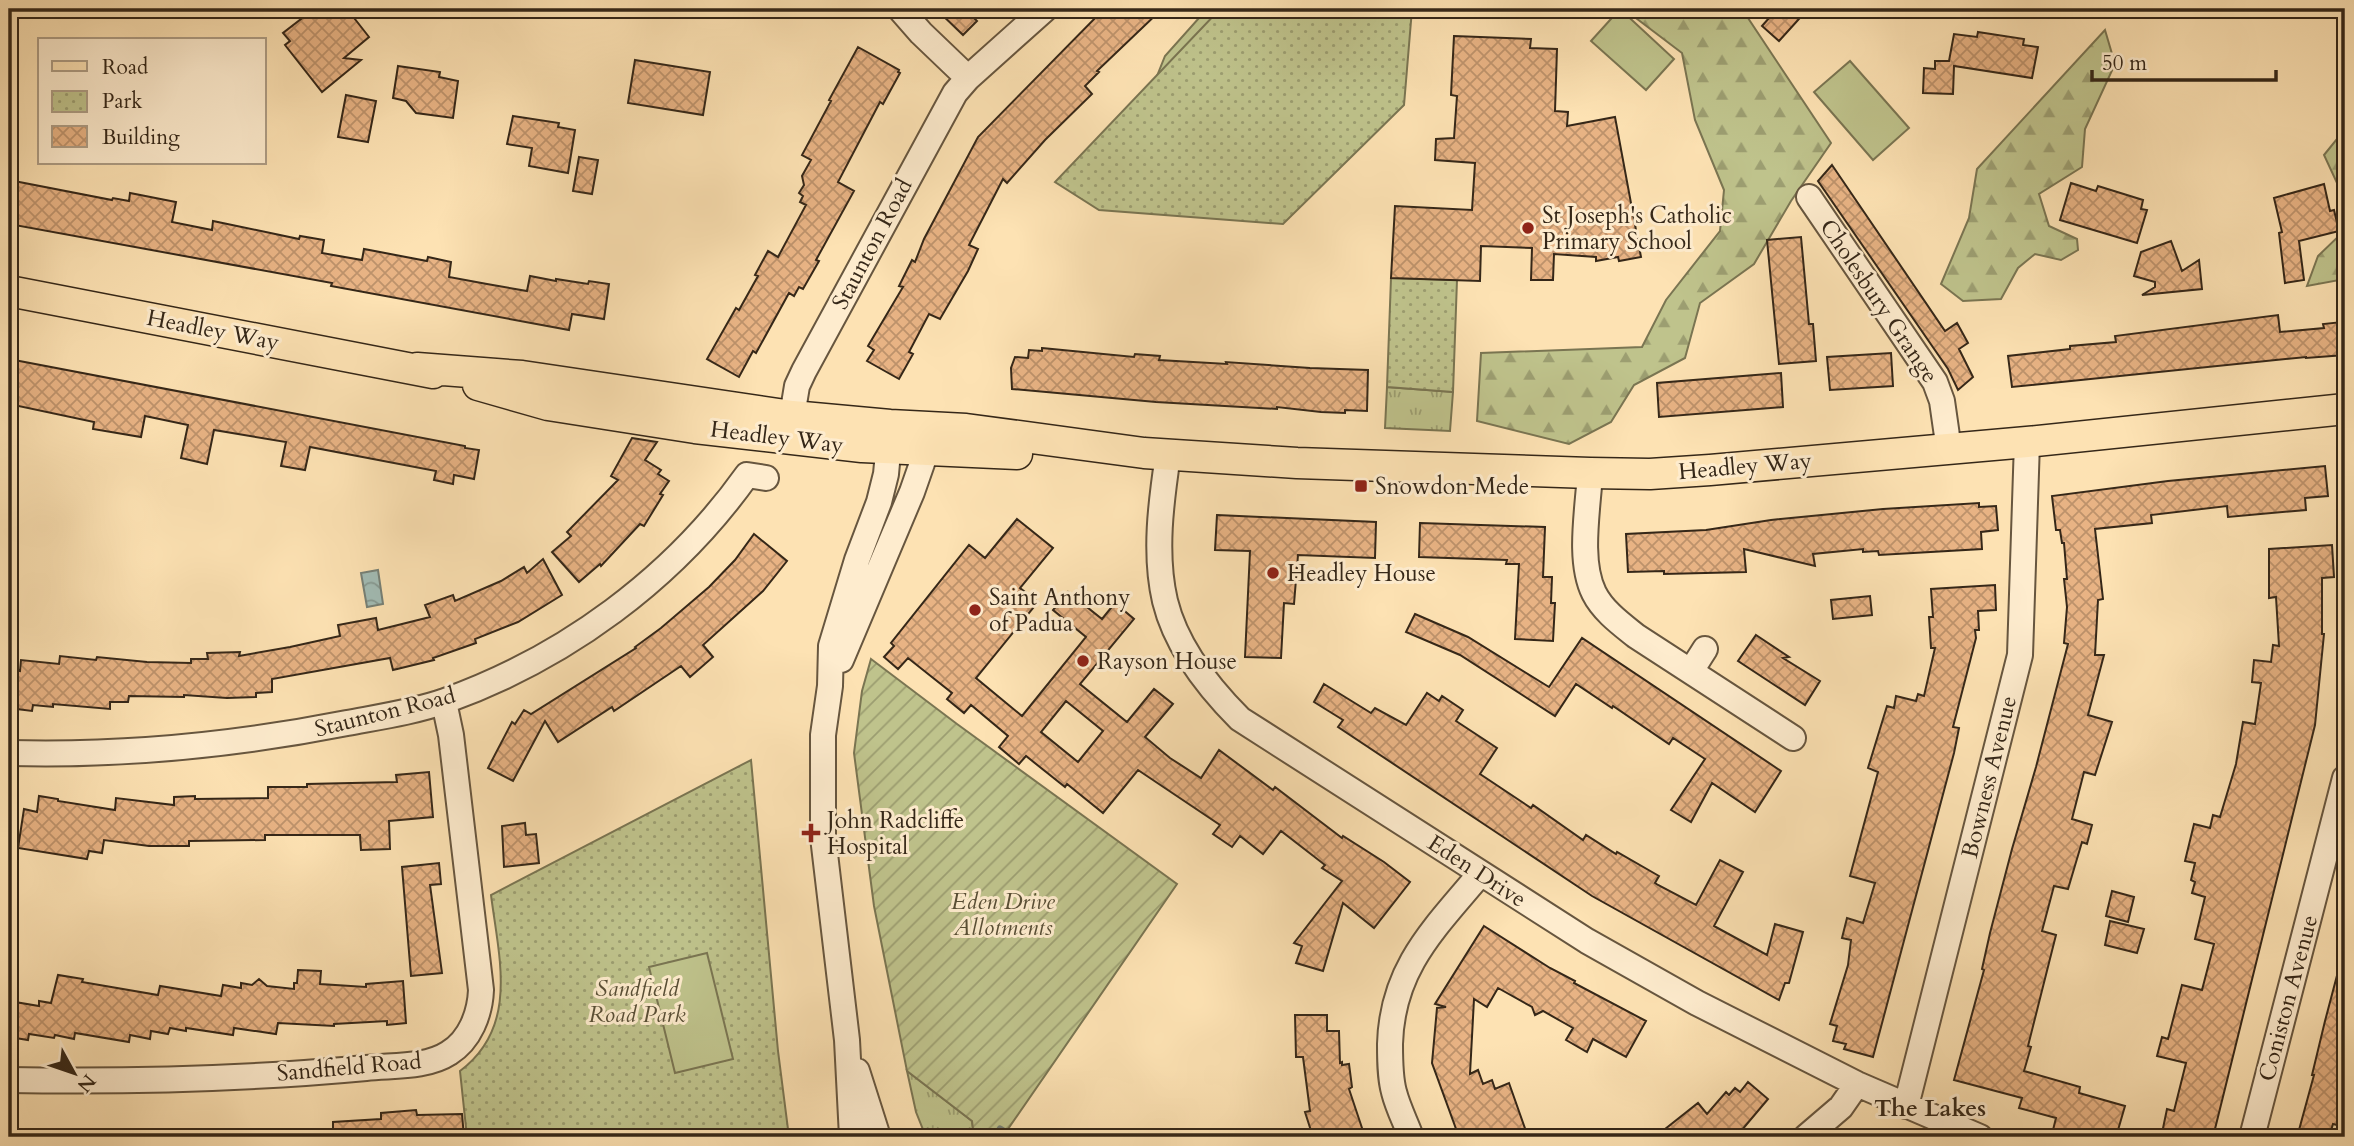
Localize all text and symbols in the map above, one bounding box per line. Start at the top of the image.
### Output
legend [38,38,266,164]
scale bar [2092,38,2275,82]
text: 50 m [2102,49,2147,78]
text: Road [102,53,148,82]
text: Park [102,87,143,116]
text: Building [102,123,180,152]
street label: Staunton Road [825,173,920,315]
place label: St Joseph's Catholic Primary School [1542,200,1732,257]
street label: Cholesbury Grange [1813,213,1945,389]
marker: St Joseph's Catholic Primary School [1520,220,1536,236]
street label: Headley Way [144,302,282,358]
street label: Headley Way [709,413,845,461]
street label: Headley Way [1677,445,1813,487]
place label: Snowdon Mede [1375,471,1529,502]
marker: Snowdon Mede [1353,478,1369,494]
place label: Headley House [1287,558,1436,589]
marker: Headley House [1265,565,1281,581]
place label: Saint Anthony of Padua [989,582,1130,639]
marker: Saint Anthony of Padua [967,602,983,618]
place label: Rayson House [1097,646,1237,677]
marker: Rayson House [1075,653,1091,669]
street label: Staunton Road [311,679,459,744]
street label: Bowness Avenue [1954,693,2024,861]
place label: John Radcliffe Hospital [824,805,964,862]
marker: John Radcliffe Hospital [801,823,821,843]
street label: Eden Drive [1422,828,1532,914]
park label: Eden Drive Allotments [951,886,1055,943]
street label: Coniston Avenue [2251,911,2325,1085]
park label: Sandfield Road Park [588,973,686,1030]
north arrow [38,1038,108,1108]
street label: Sandfield Road [275,1045,423,1089]
text: N [71,1069,102,1098]
district label: The Lakes [1874,1092,1986,1125]

